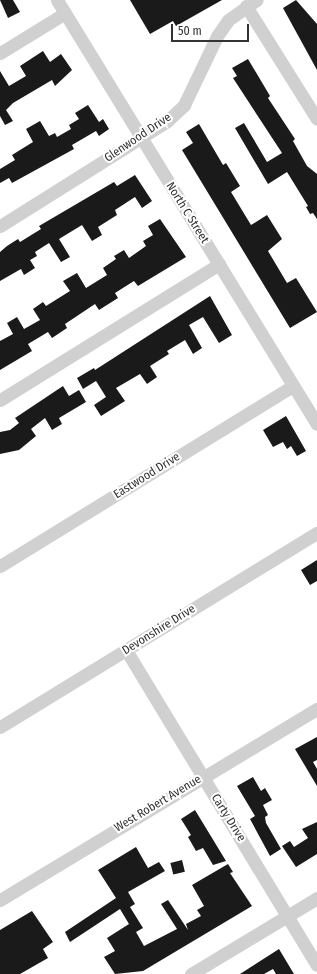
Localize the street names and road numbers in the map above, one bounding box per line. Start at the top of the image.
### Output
street label: Glenwood Drive [102,110,174,166]
street label: North C Street [163,180,211,246]
street label: Eastwood Drive [111,450,183,502]
street label: Devonshire Drive [120,602,198,658]
street label: West Robert Avenue [112,772,204,836]
street label: Carty Drive [208,791,248,845]

